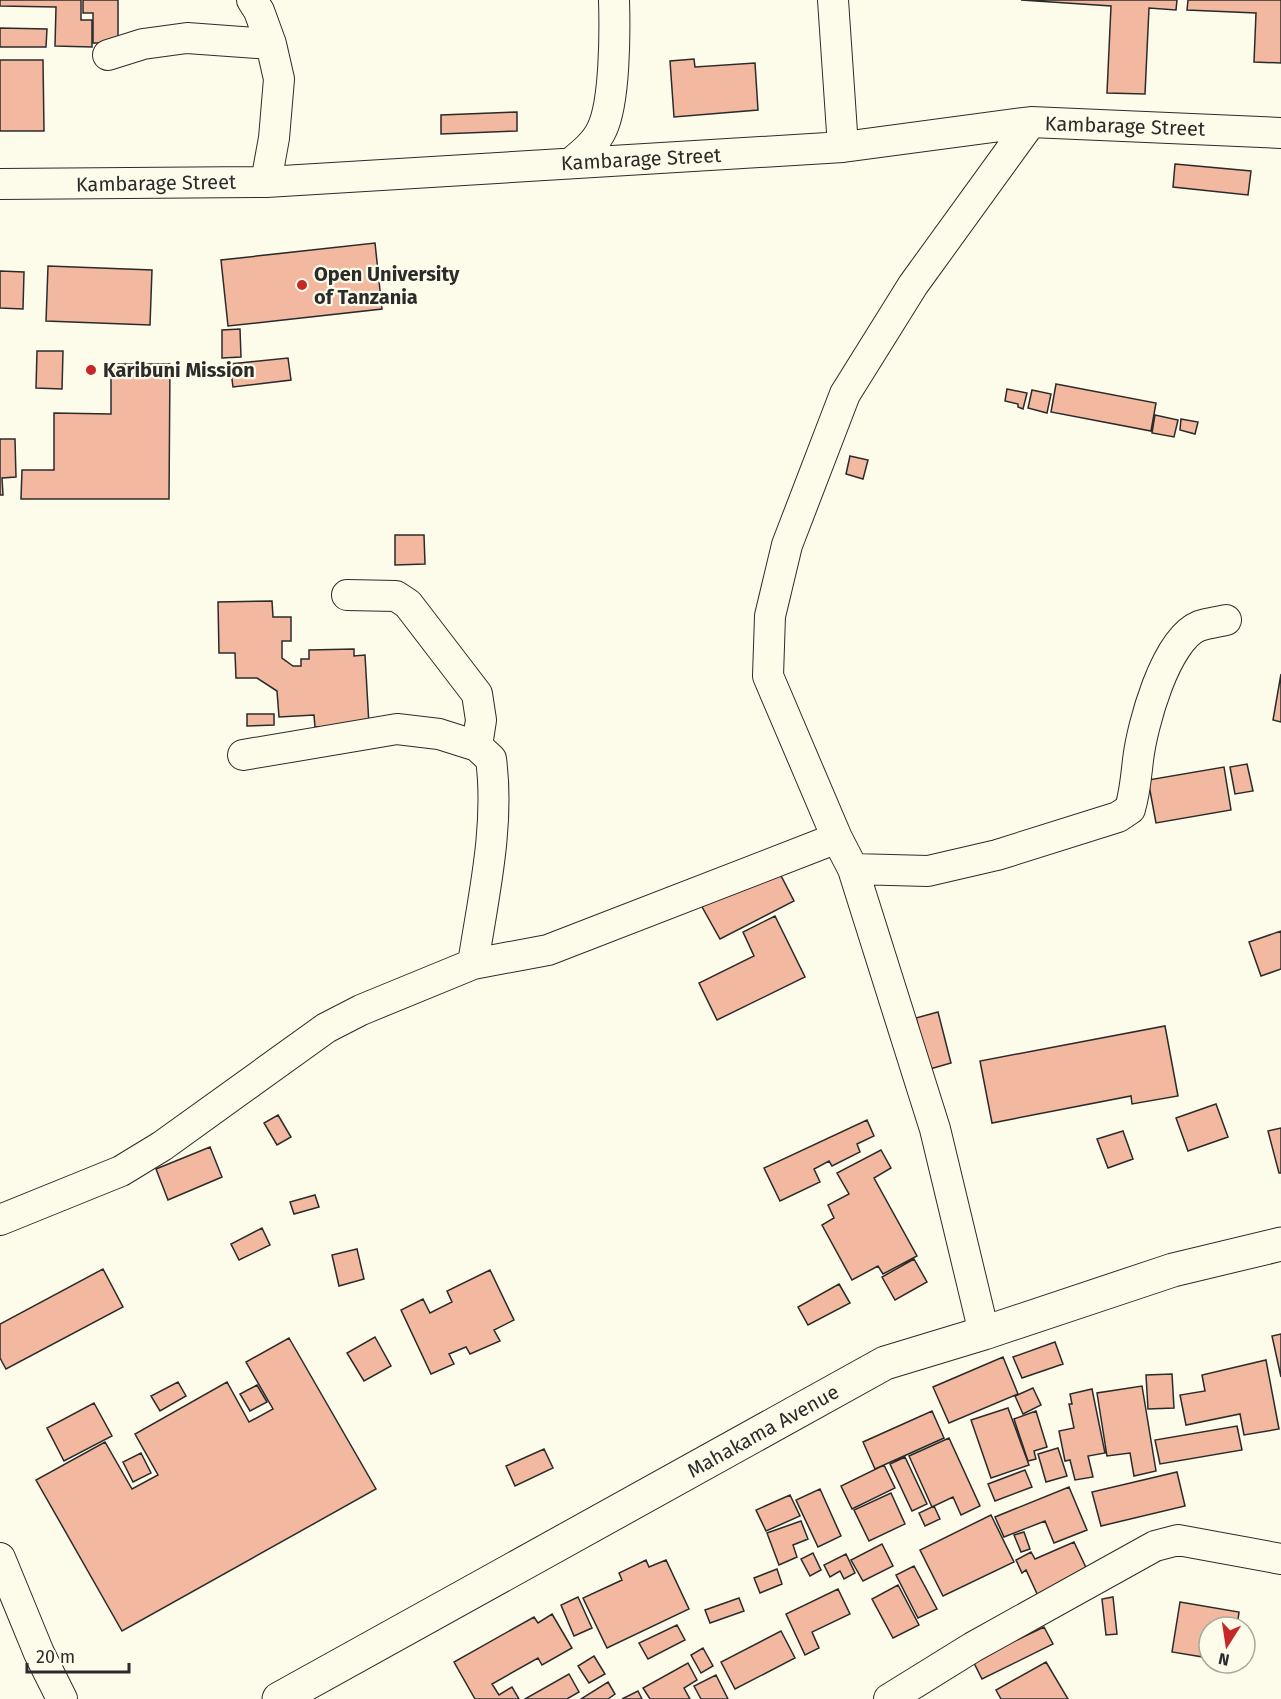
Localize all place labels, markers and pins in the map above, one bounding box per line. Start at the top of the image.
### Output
place label: Open University of Tanzania [314,262,460,309]
marker: Open University of Tanzania [295,278,309,292]
place label: Karibuni Mission [103,358,255,382]
marker: Karibuni Mission [84,363,98,377]

